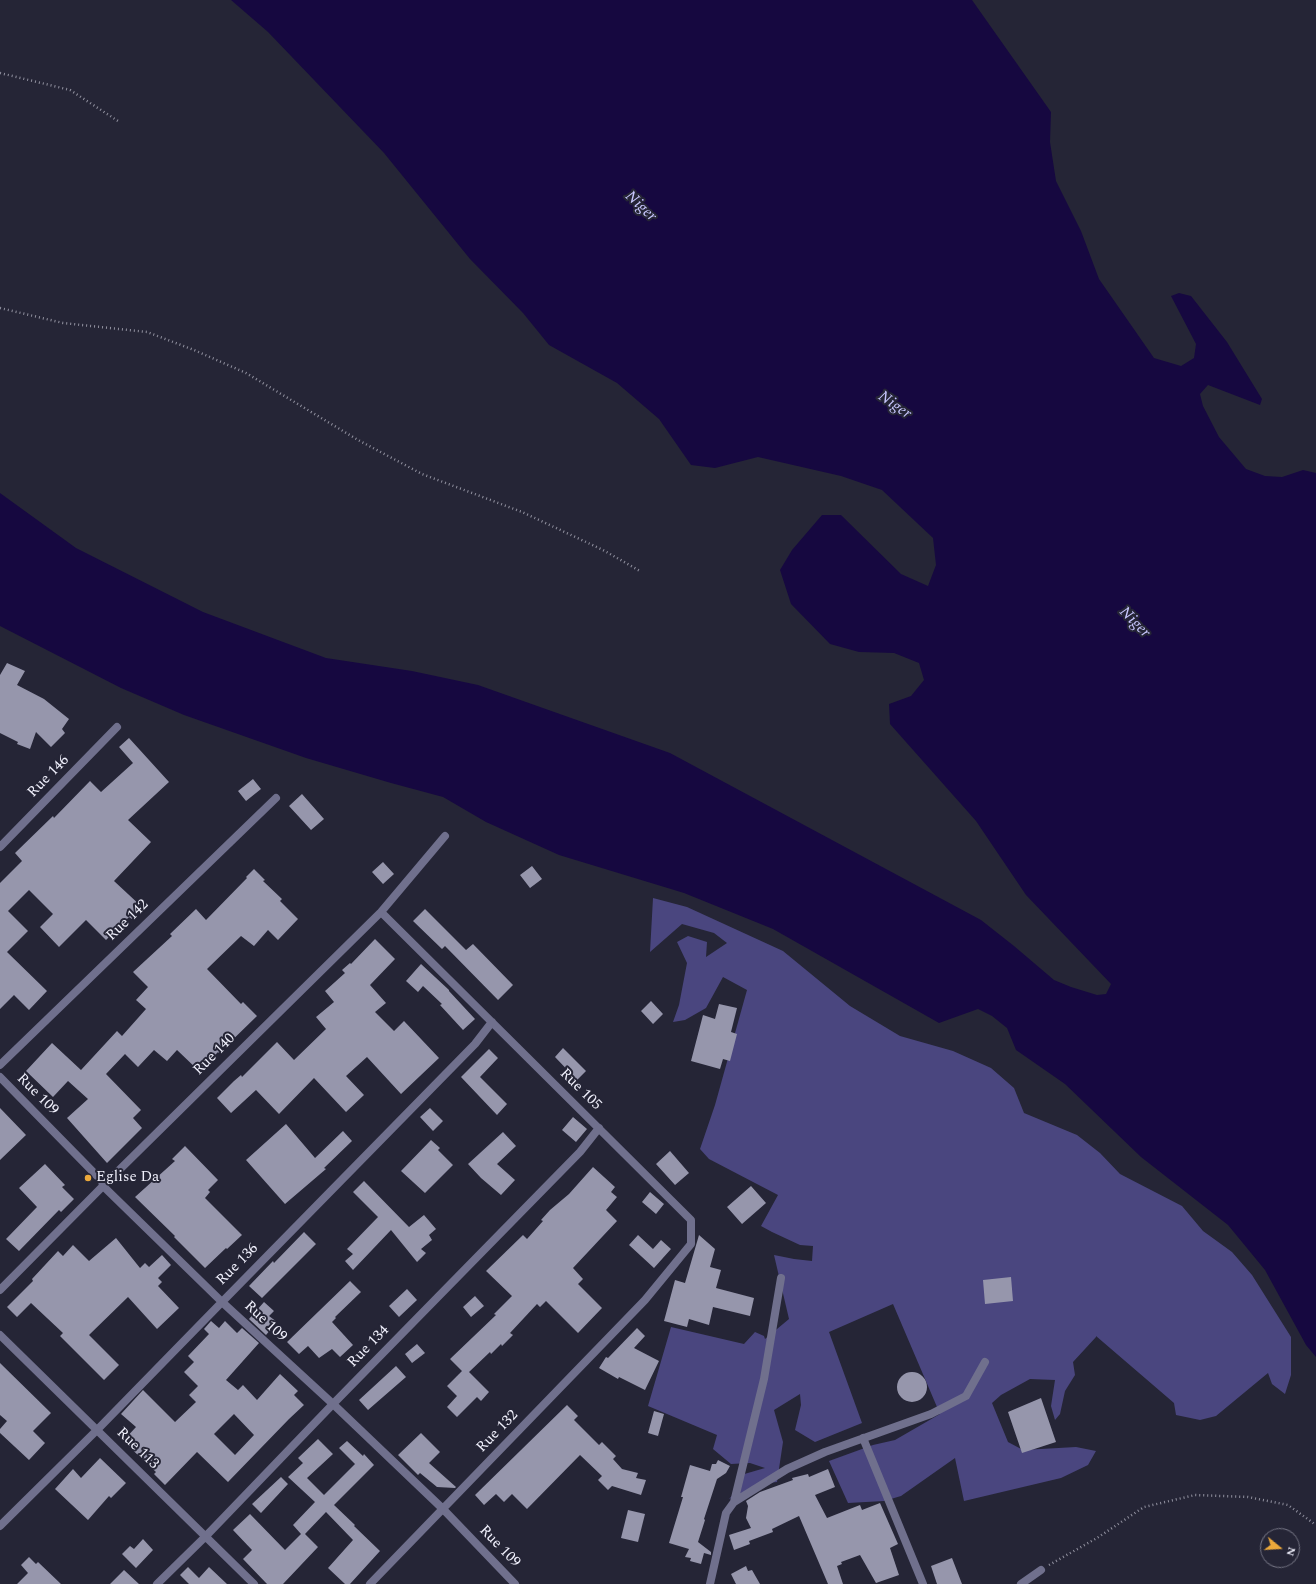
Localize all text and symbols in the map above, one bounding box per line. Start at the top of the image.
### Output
water label: Niger [620,188,660,226]
water label: Niger [874,388,914,424]
water label: Niger [1114,603,1154,643]
street label: Rue 146 [25,752,73,802]
street label: Rue 142 [103,897,153,945]
street label: Rue 140 [190,1030,240,1080]
street label: Rue 105 [555,1065,605,1115]
street label: Rue 109 [12,1070,62,1120]
place label: Eglise Da [96,1169,159,1187]
marker: Eglise Da [83,1173,93,1183]
street label: Rue 136 [213,1240,263,1290]
street label: Rue 109 [240,1298,290,1346]
street label: Rue 134 [345,1322,393,1372]
street label: Rue 132 [474,1407,522,1457]
street label: Rue 113 [112,1425,162,1473]
street label: Rue 109 [475,1522,523,1572]
north arrow [1260,1528,1300,1568]
text: N [1281,1545,1300,1558]

